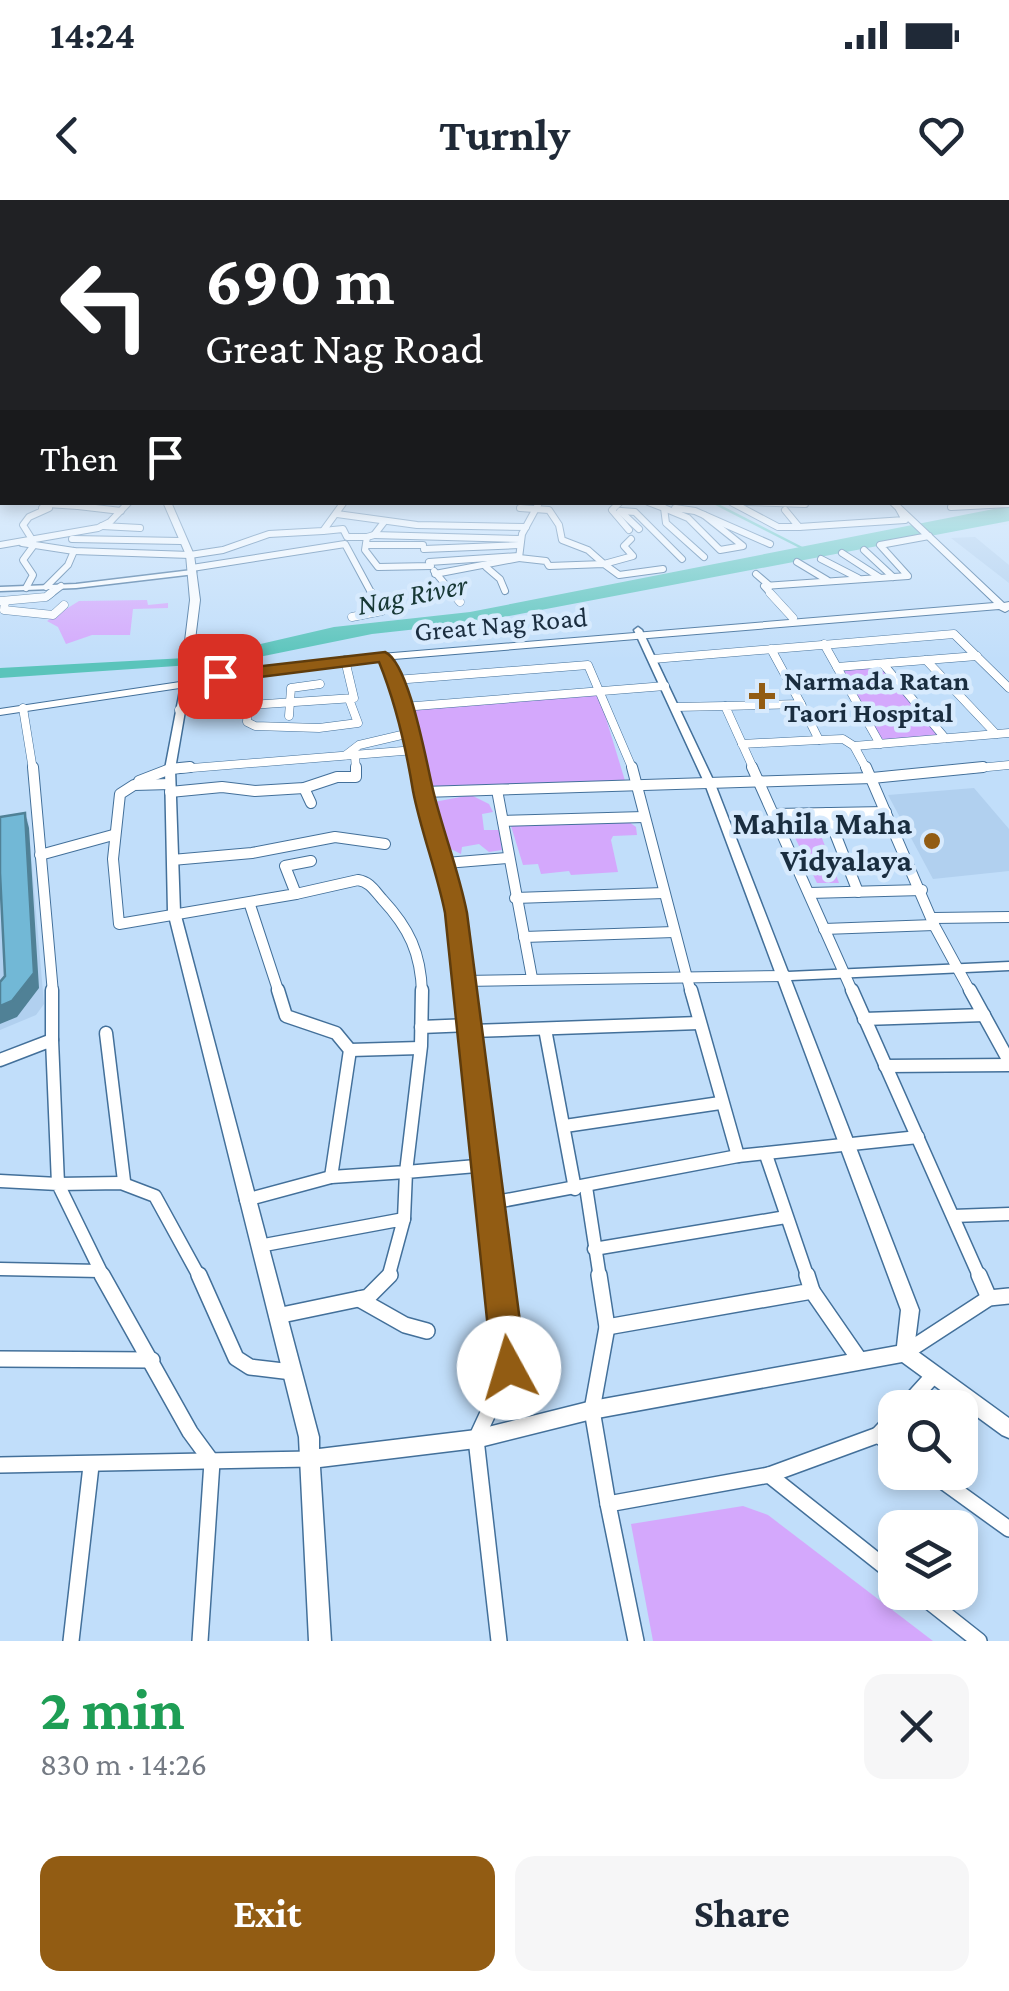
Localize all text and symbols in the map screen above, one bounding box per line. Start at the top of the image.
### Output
text: 14:24 [50,14,135,56]
icon: back [40,108,95,163]
icon: heart [914,108,969,163]
text: Turnly [439,110,570,160]
icon: left [40,240,170,370]
text: 690 m [205,241,395,319]
text: Great Nag Road [205,323,484,373]
icon: arrive [138,430,193,485]
text: Then [40,437,118,479]
water label: Nag River [354,567,472,622]
street label: Great Nag Road [413,601,589,647]
pin [178,634,263,719]
icon: arrive [193,649,248,704]
place label: Narmada Ratan Taori Hospital [784,665,969,728]
marker: Narmada Ratan Taori Hospital [749,683,775,709]
place label: Mahila Maha Vidyalaya [732,805,912,878]
marker: Mahila Maha Vidyalaya [921,830,943,852]
position arrow [457,1316,561,1420]
map controls [878,1390,978,1610]
button: search [878,1390,978,1490]
button: layers [878,1510,978,1610]
button: close [864,1674,969,1779]
text: 2 min [40,1675,185,1742]
text: 830 m · 14:26 [40,1746,207,1782]
button: Exit [40,1856,495,1971]
button: Share [515,1856,969,1971]

